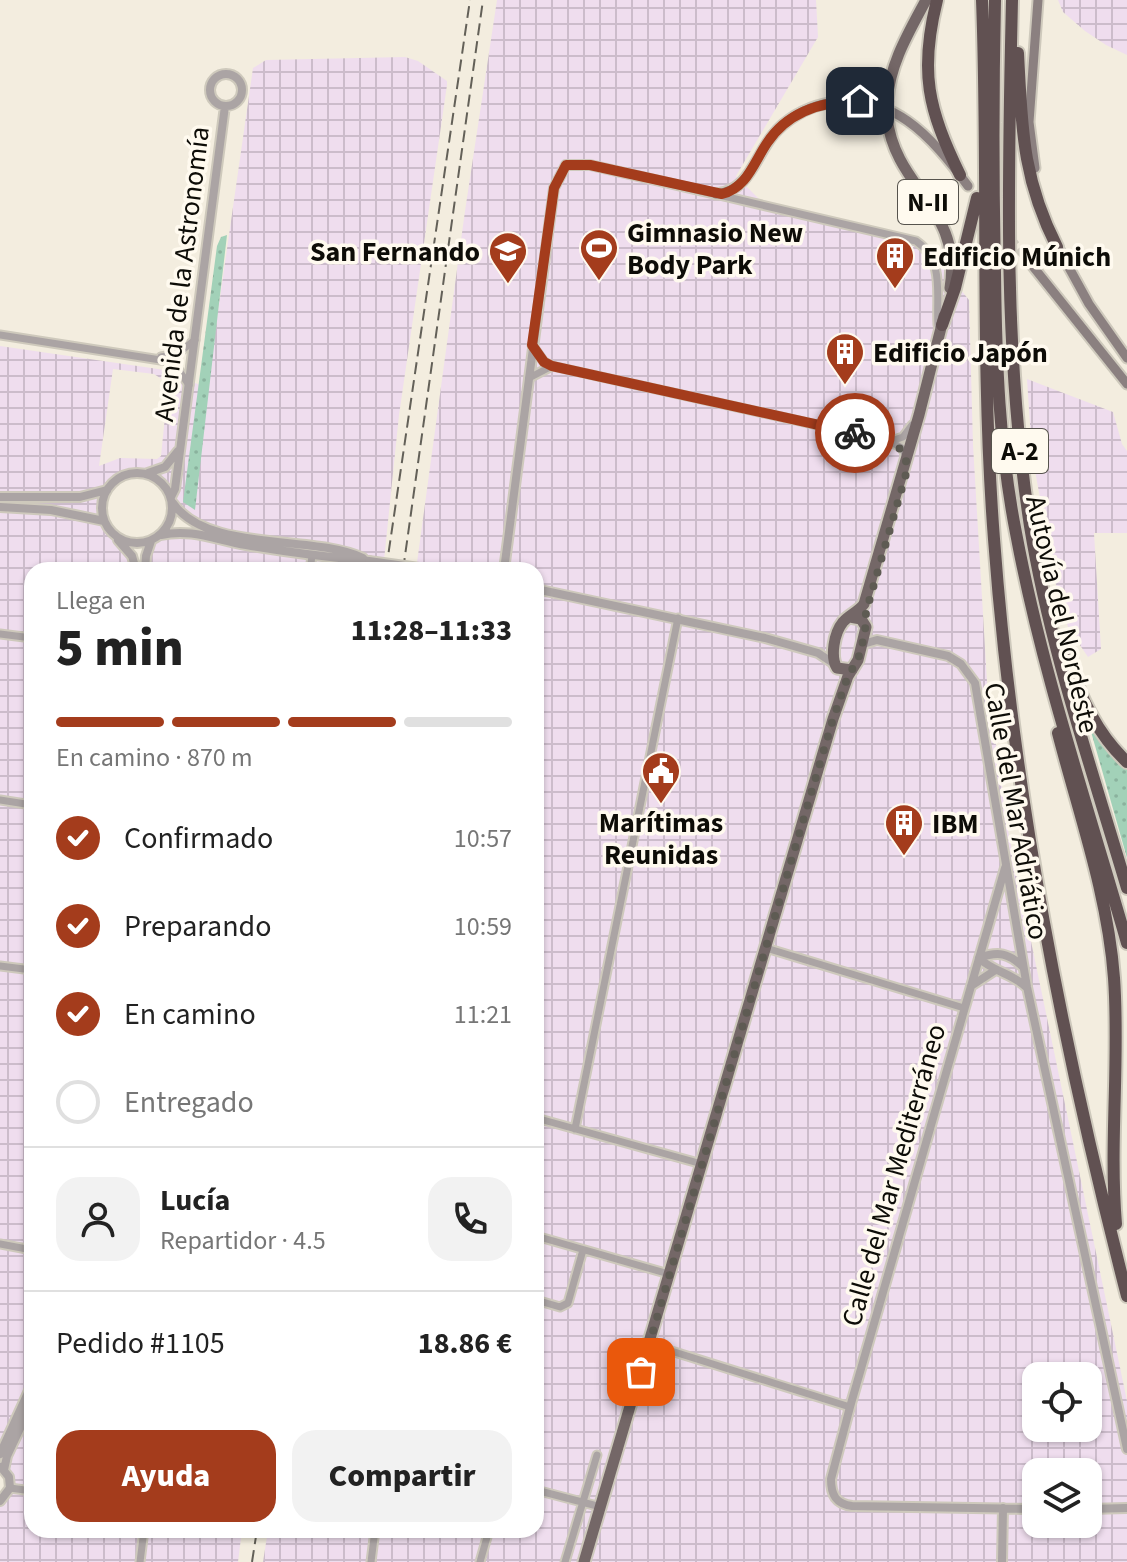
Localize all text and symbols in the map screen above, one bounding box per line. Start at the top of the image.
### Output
pin [826,67,894,135]
icon: home [838,79,882,123]
street label: Avenida de la Astronomía [144,124,220,424]
road number: N-II [898,180,958,224]
place label: Gimnasio New Body Park [627,213,804,285]
sports icon: Gimnasio New Body Park [578,227,620,282]
school or university icon: San Fernando [487,230,529,285]
place label: San Fernando [310,232,480,272]
building icon: Edificio Múnich [874,235,916,290]
place label: Edificio Múnich [923,237,1111,277]
building icon: Edificio Japón [824,331,866,386]
place label: Edificio Japón [873,333,1048,373]
courier [815,393,895,473]
icon: bike [833,411,877,455]
road number: A-2 [992,429,1048,473]
street label: Autovía del Nordeste [1015,492,1109,737]
text: Llega en [56,582,146,619]
text: 11:28–11:33 [351,609,512,652]
text: 5 min [56,612,184,686]
street label: Calle del Mar Adriático [974,679,1058,943]
text: En camino · 870 m [56,739,252,776]
public building icon: Marítimas Reunidas [640,750,682,805]
building icon: IBM [883,802,925,857]
place label: Marítimas Reunidas [599,803,723,875]
place label: IBM [932,804,979,844]
icon: check [56,816,100,860]
text: Confirmado [124,817,273,860]
text: 10:57 [454,820,512,857]
icon: check [56,904,100,948]
text: Preparando [124,905,271,948]
text: 10:59 [454,908,512,945]
icon: check [56,992,100,1036]
text: En camino [124,993,256,1036]
text: 11:21 [454,996,512,1033]
street label: Calle del Mar Mediterráneo [832,1019,956,1331]
text: Entregado [124,1081,254,1124]
button: person [56,1177,140,1261]
button: phone [428,1177,512,1261]
text: Lucía [160,1179,230,1222]
text: Repartidor · 4.5 [160,1222,326,1259]
text: Pedido #1105 [56,1322,225,1365]
text: 18.86 € [418,1322,512,1365]
pin [607,1338,675,1406]
icon: bag [619,1350,663,1394]
map controls [1022,1362,1102,1538]
button: locate [1022,1362,1102,1442]
button: Ayuda [56,1430,276,1522]
button: Compartir [292,1430,512,1522]
button: layers [1022,1458,1102,1538]

